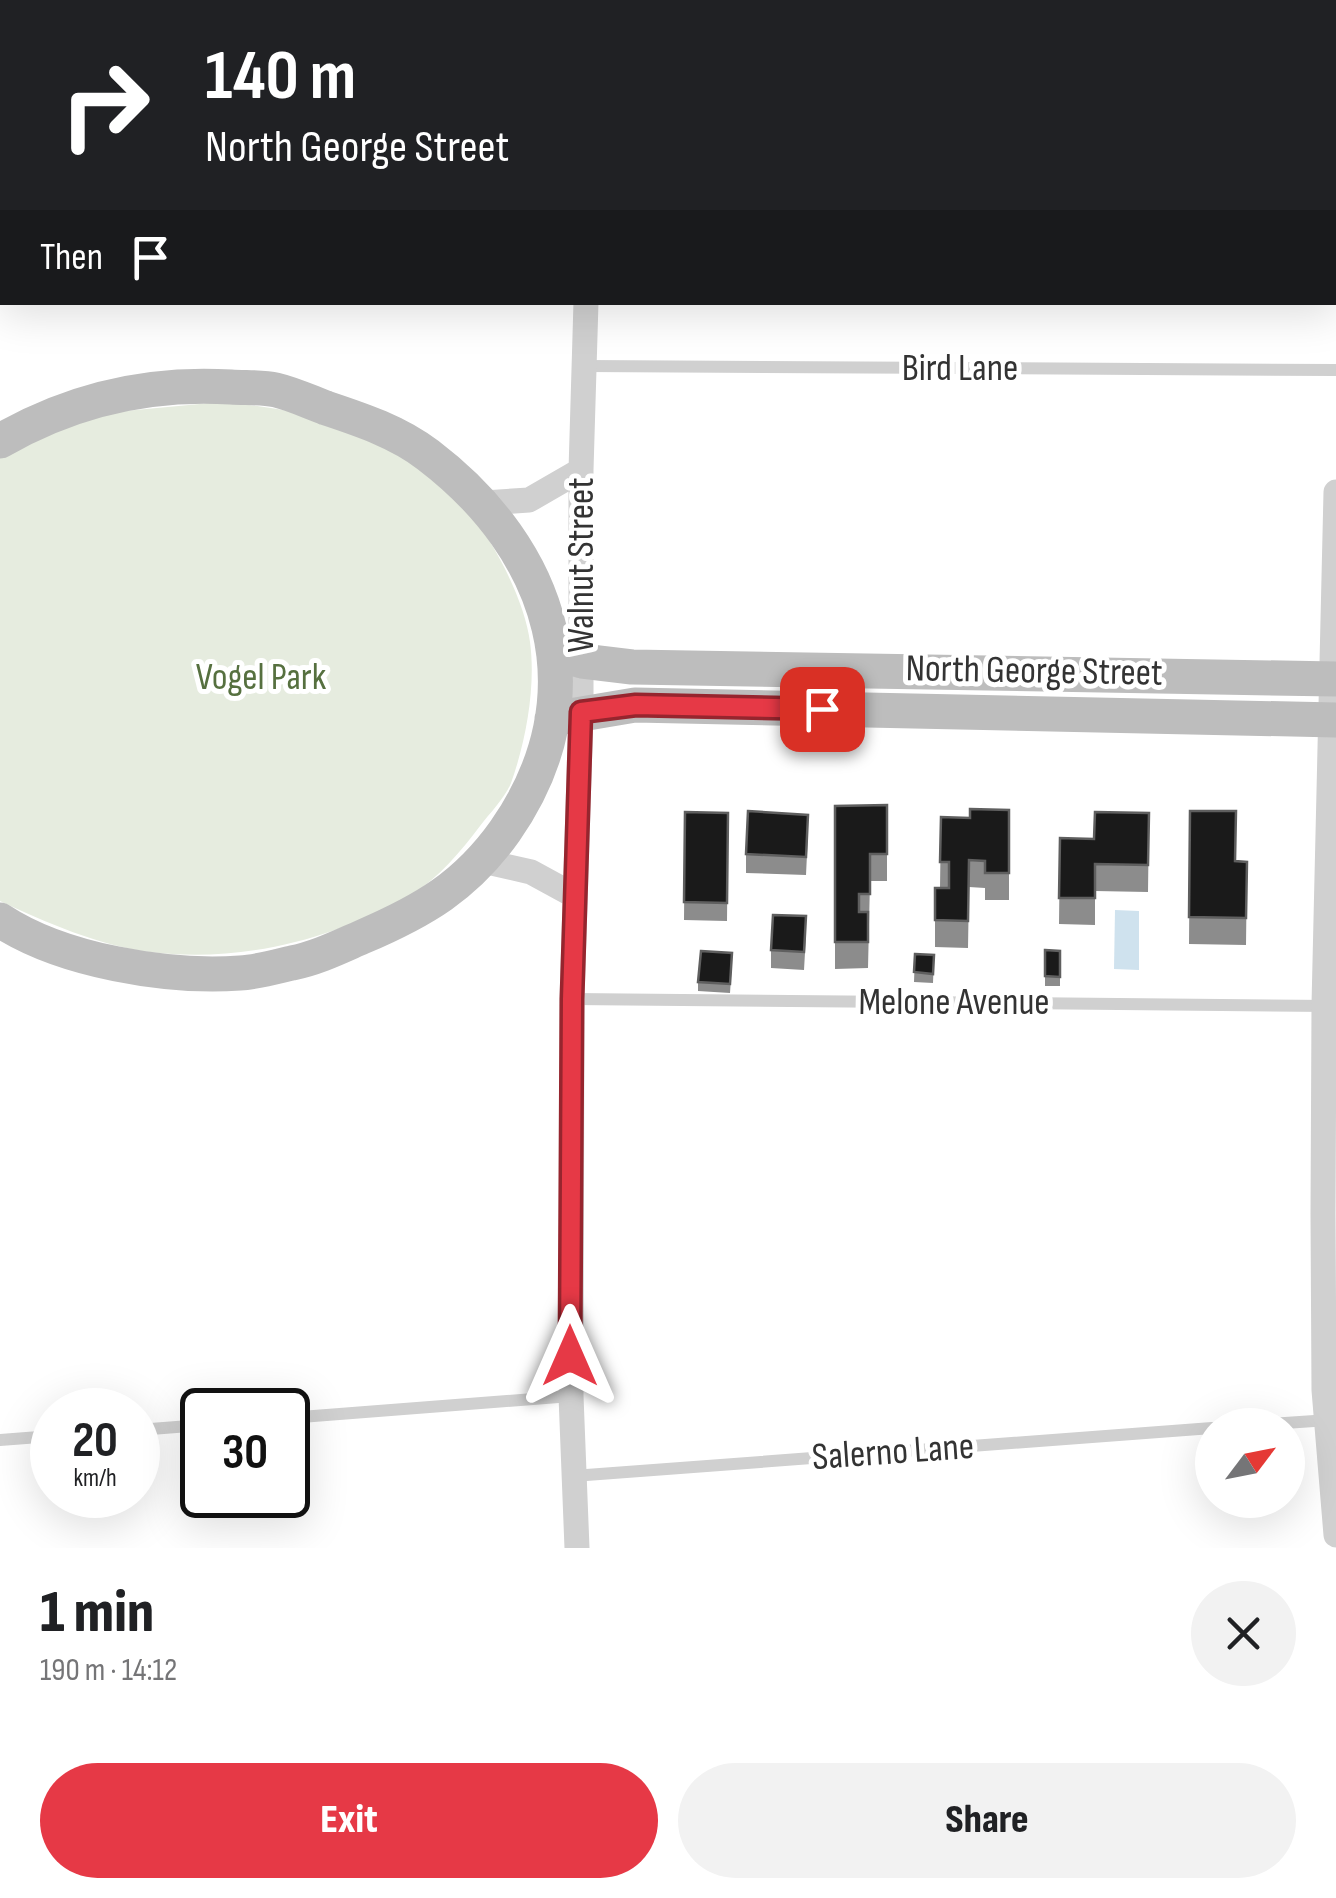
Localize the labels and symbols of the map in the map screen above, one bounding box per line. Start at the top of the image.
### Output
street label: Bird Lane [902,346,1018,391]
street label: Walnut Street [559,477,604,653]
street label: North George Street [905,646,1163,696]
park label: Vogel Park [196,655,327,700]
pin [780,667,865,752]
street label: Melone Avenue [858,980,1050,1025]
position arrow [518,1304,622,1408]
speed limit sign: 30 [180,1388,310,1518]
north arrow [1195,1408,1305,1518]
street label: Salerno Lane [810,1424,976,1480]

